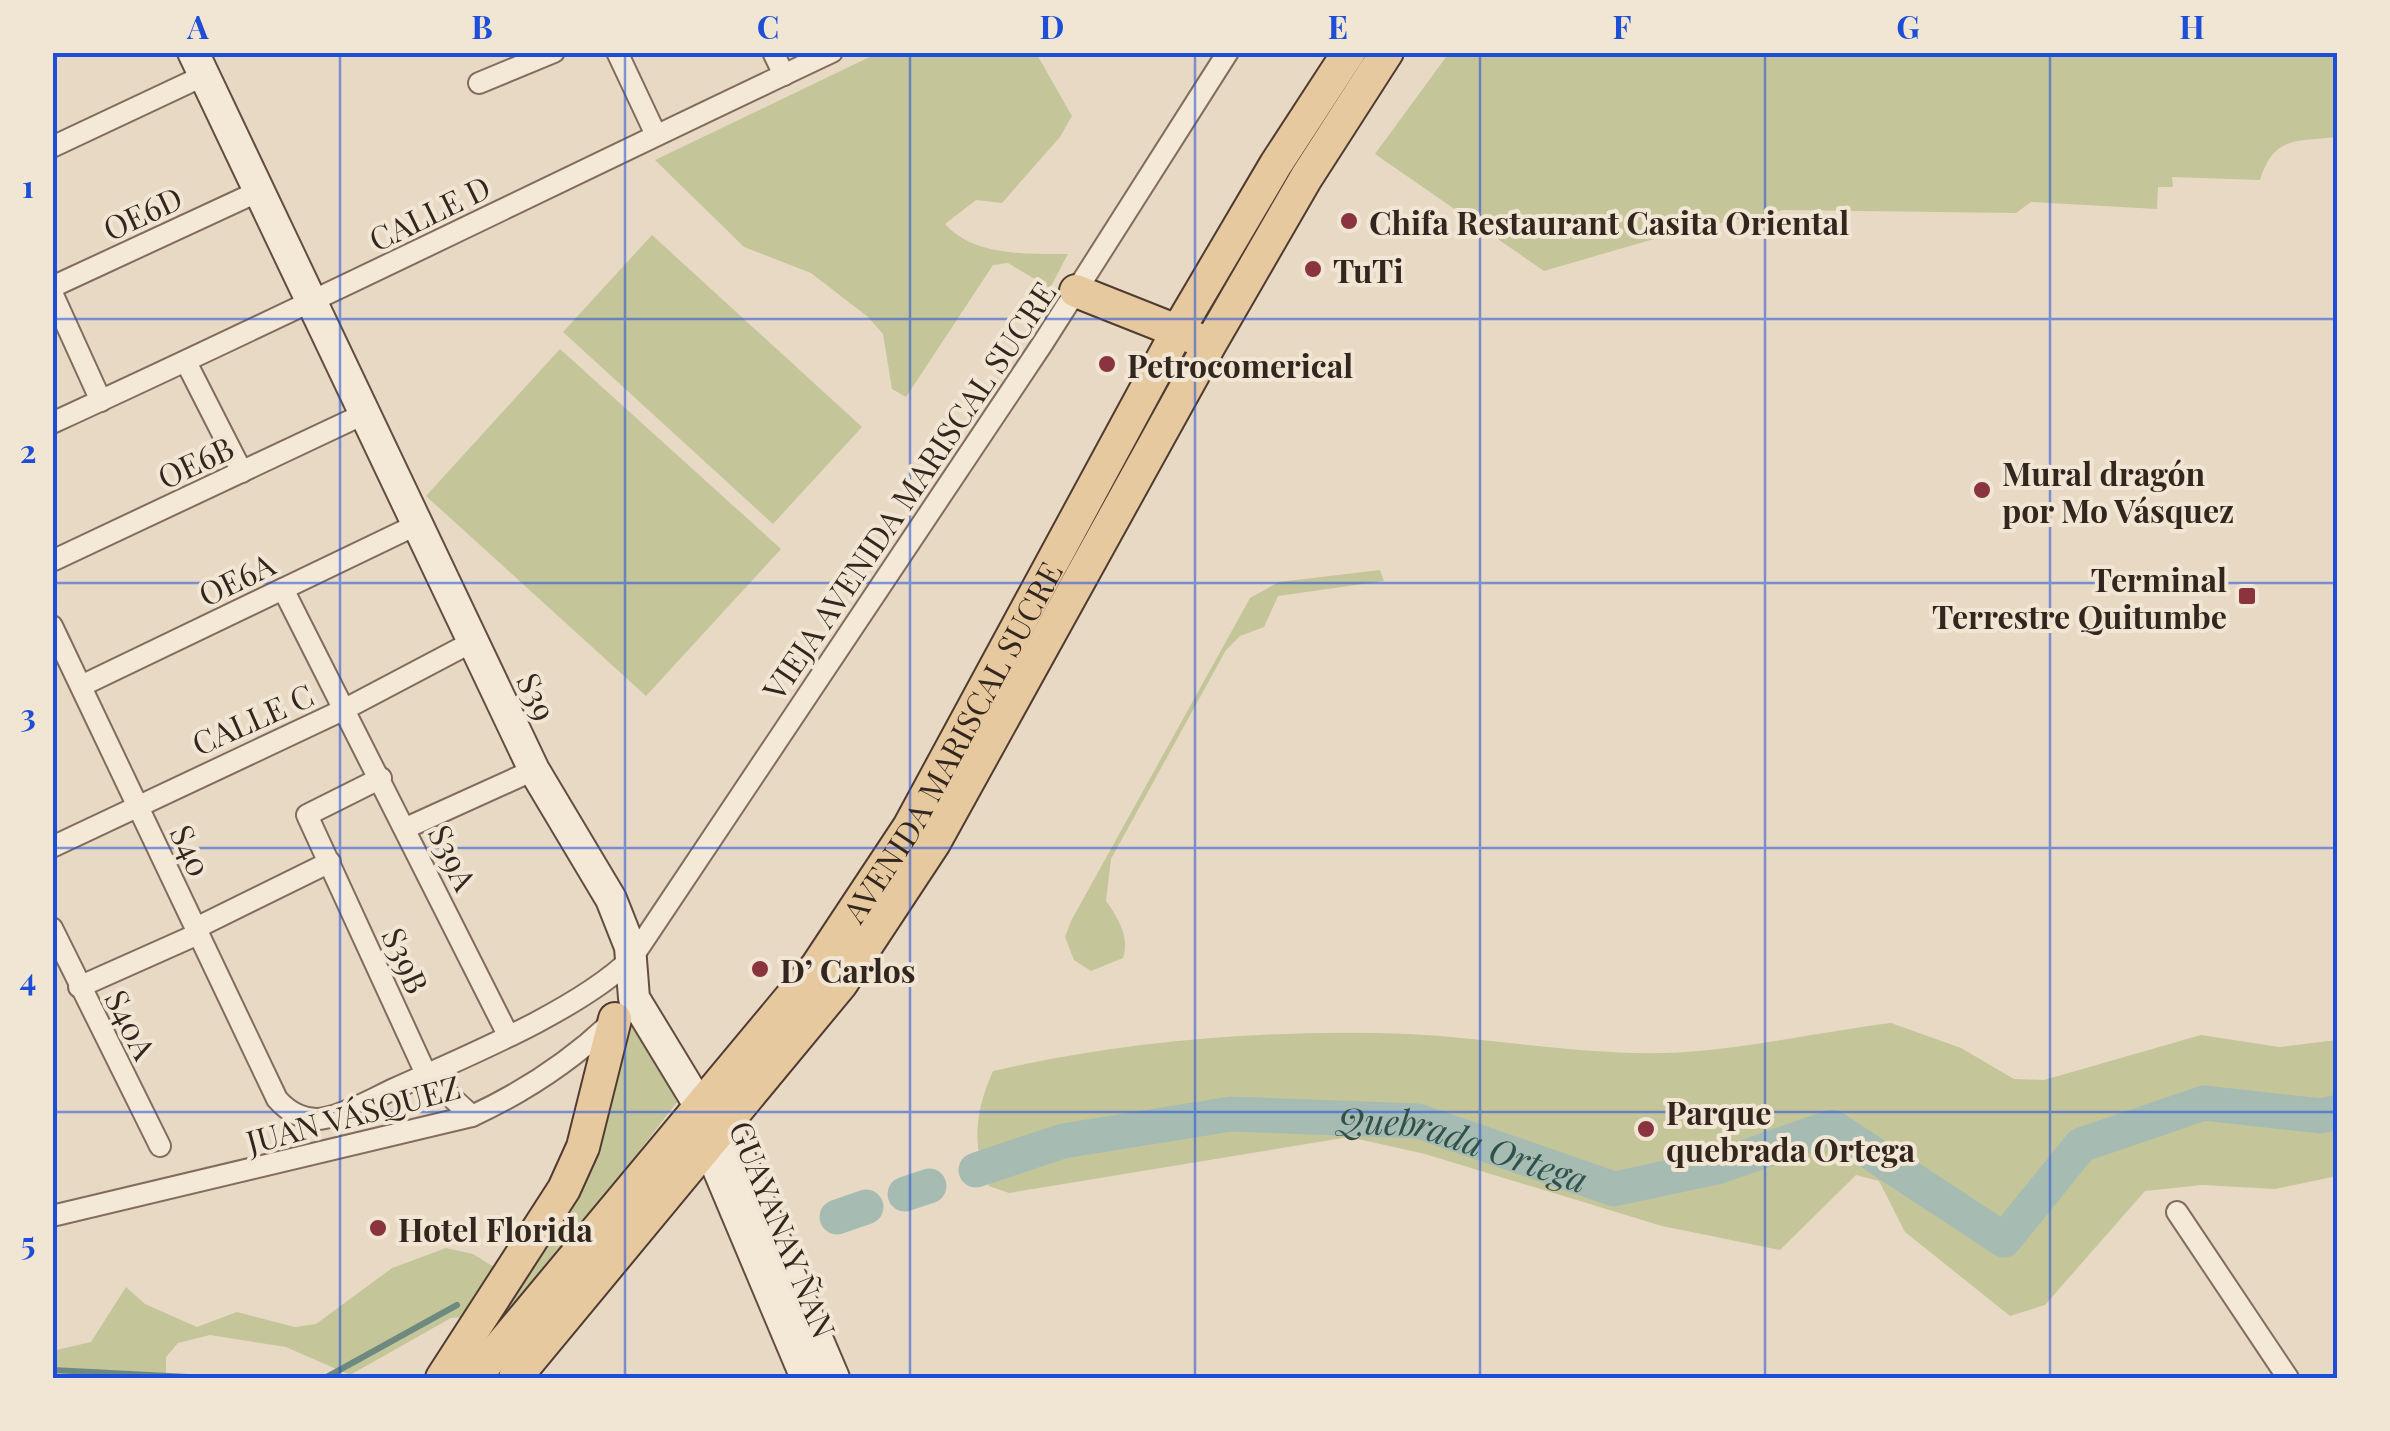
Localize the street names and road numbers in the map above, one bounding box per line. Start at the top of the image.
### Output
street label: CALLE D [361,164,497,260]
street label: OE6D [95,175,189,249]
street label: VIEJA AVENIDA MARISCAL SUCRE [751,273,1064,708]
street label: OE6B [150,425,240,497]
street label: OE6A [191,541,282,615]
street label: AVENIDA MARISCAL SUCRE [830,554,1070,930]
street label: S39 [508,665,568,727]
street label: CALLE C [184,672,320,764]
street label: S40 [161,817,223,883]
street label: S39A [420,817,489,898]
street label: S39B [374,920,440,1000]
street label: S40A [96,982,168,1067]
street label: JUAN VÁSQUEZ [240,1064,465,1162]
street label: GUAYANAY ÑAN [721,1114,847,1344]

